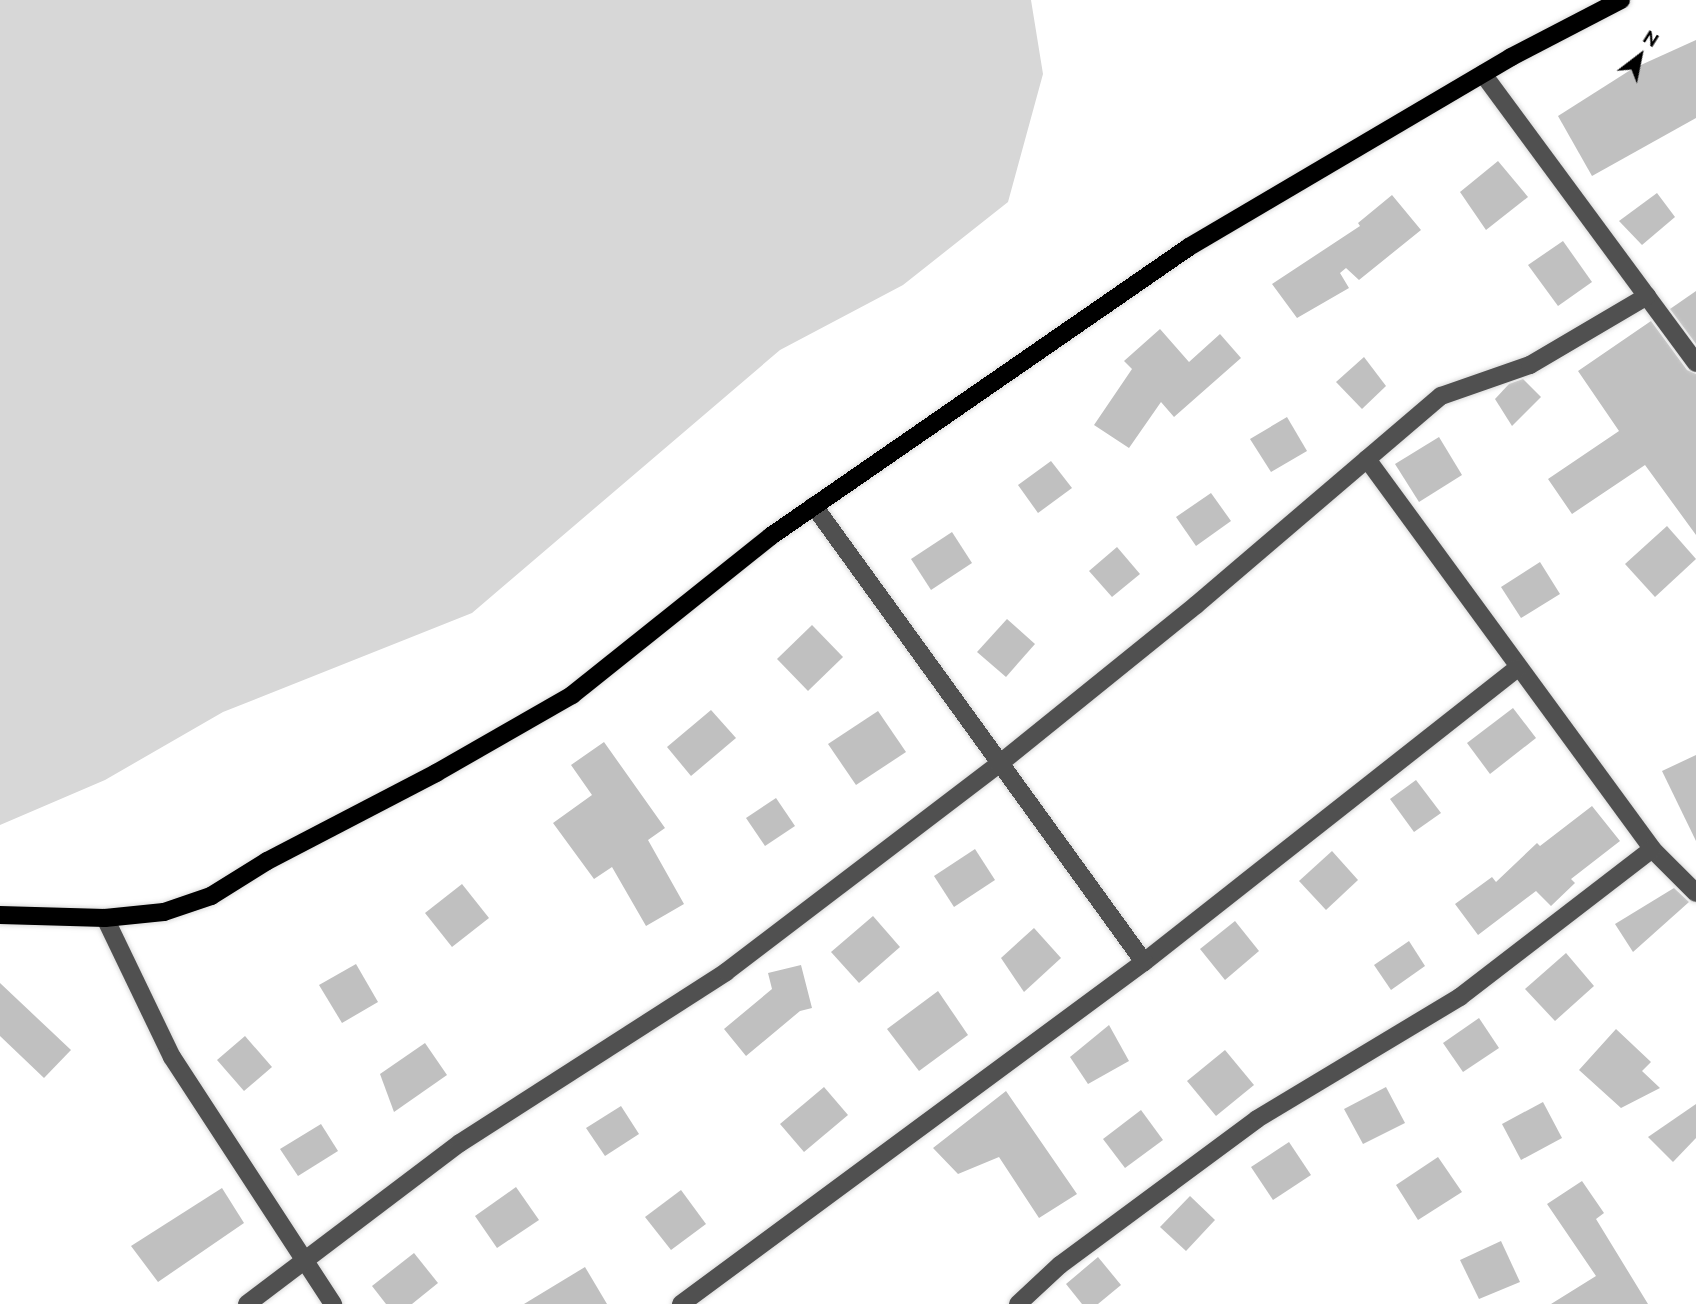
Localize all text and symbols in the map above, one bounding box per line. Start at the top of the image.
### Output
north arrow [1605,21,1675,91]
text: N [1639,25,1663,51]

